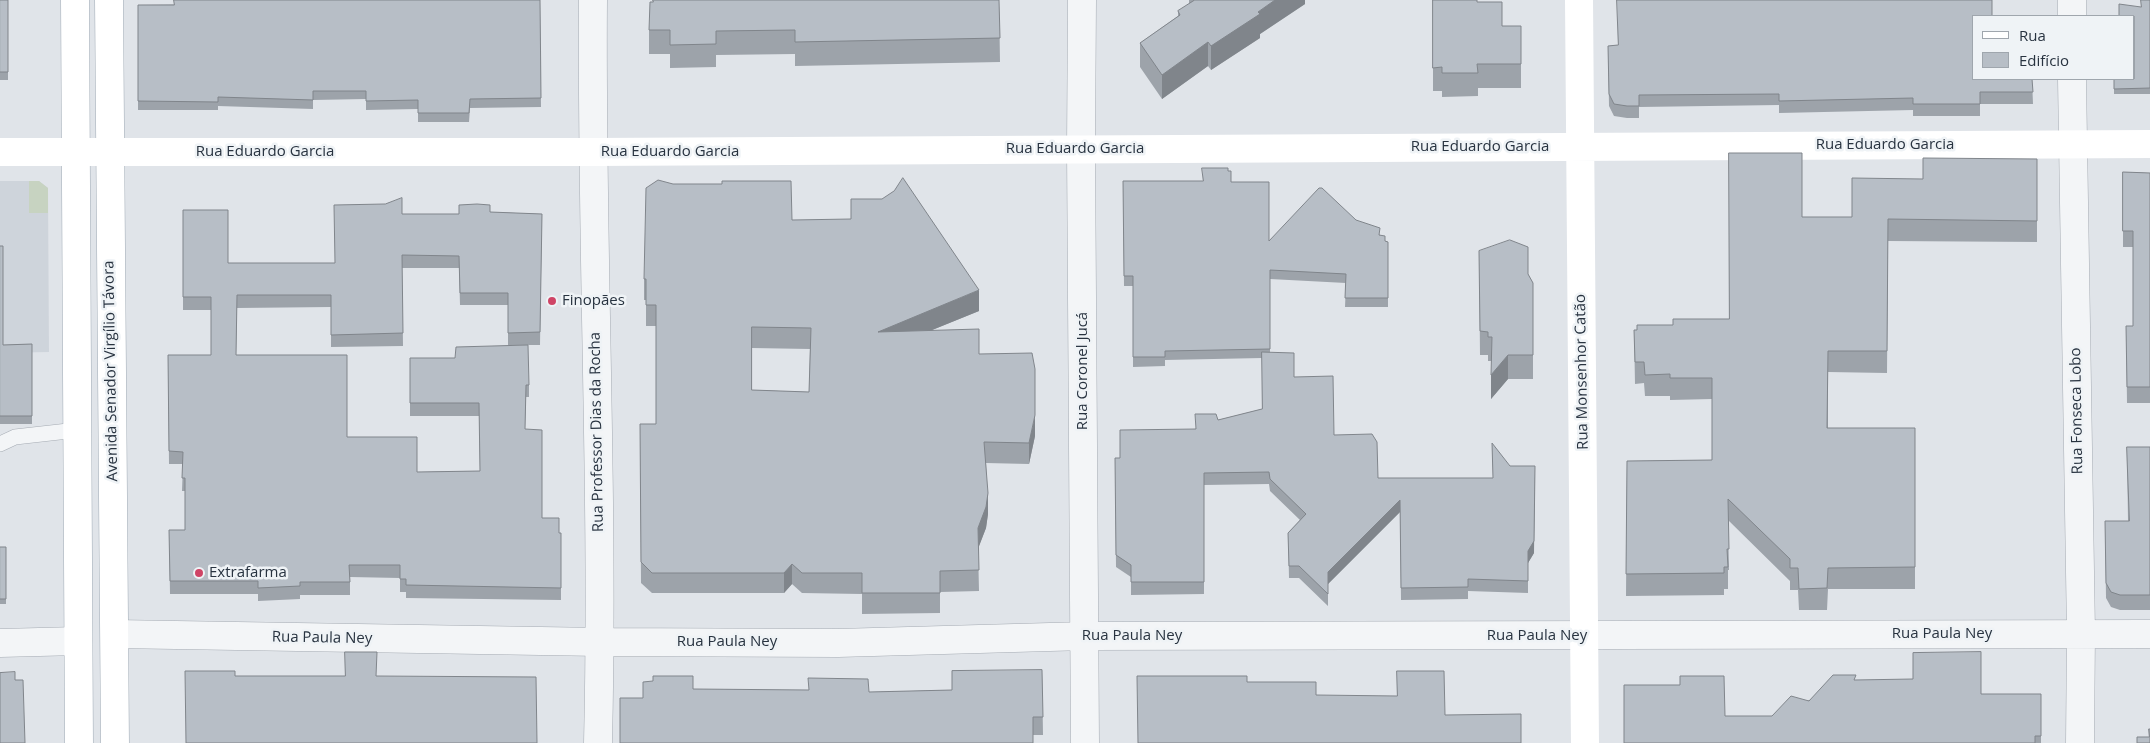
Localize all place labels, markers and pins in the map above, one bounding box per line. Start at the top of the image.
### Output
place label: Finopães [562,292,625,310]
marker: Finopães [546,295,558,307]
place label: Extrafarma [209,564,287,582]
marker: Extrafarma [193,567,205,579]

